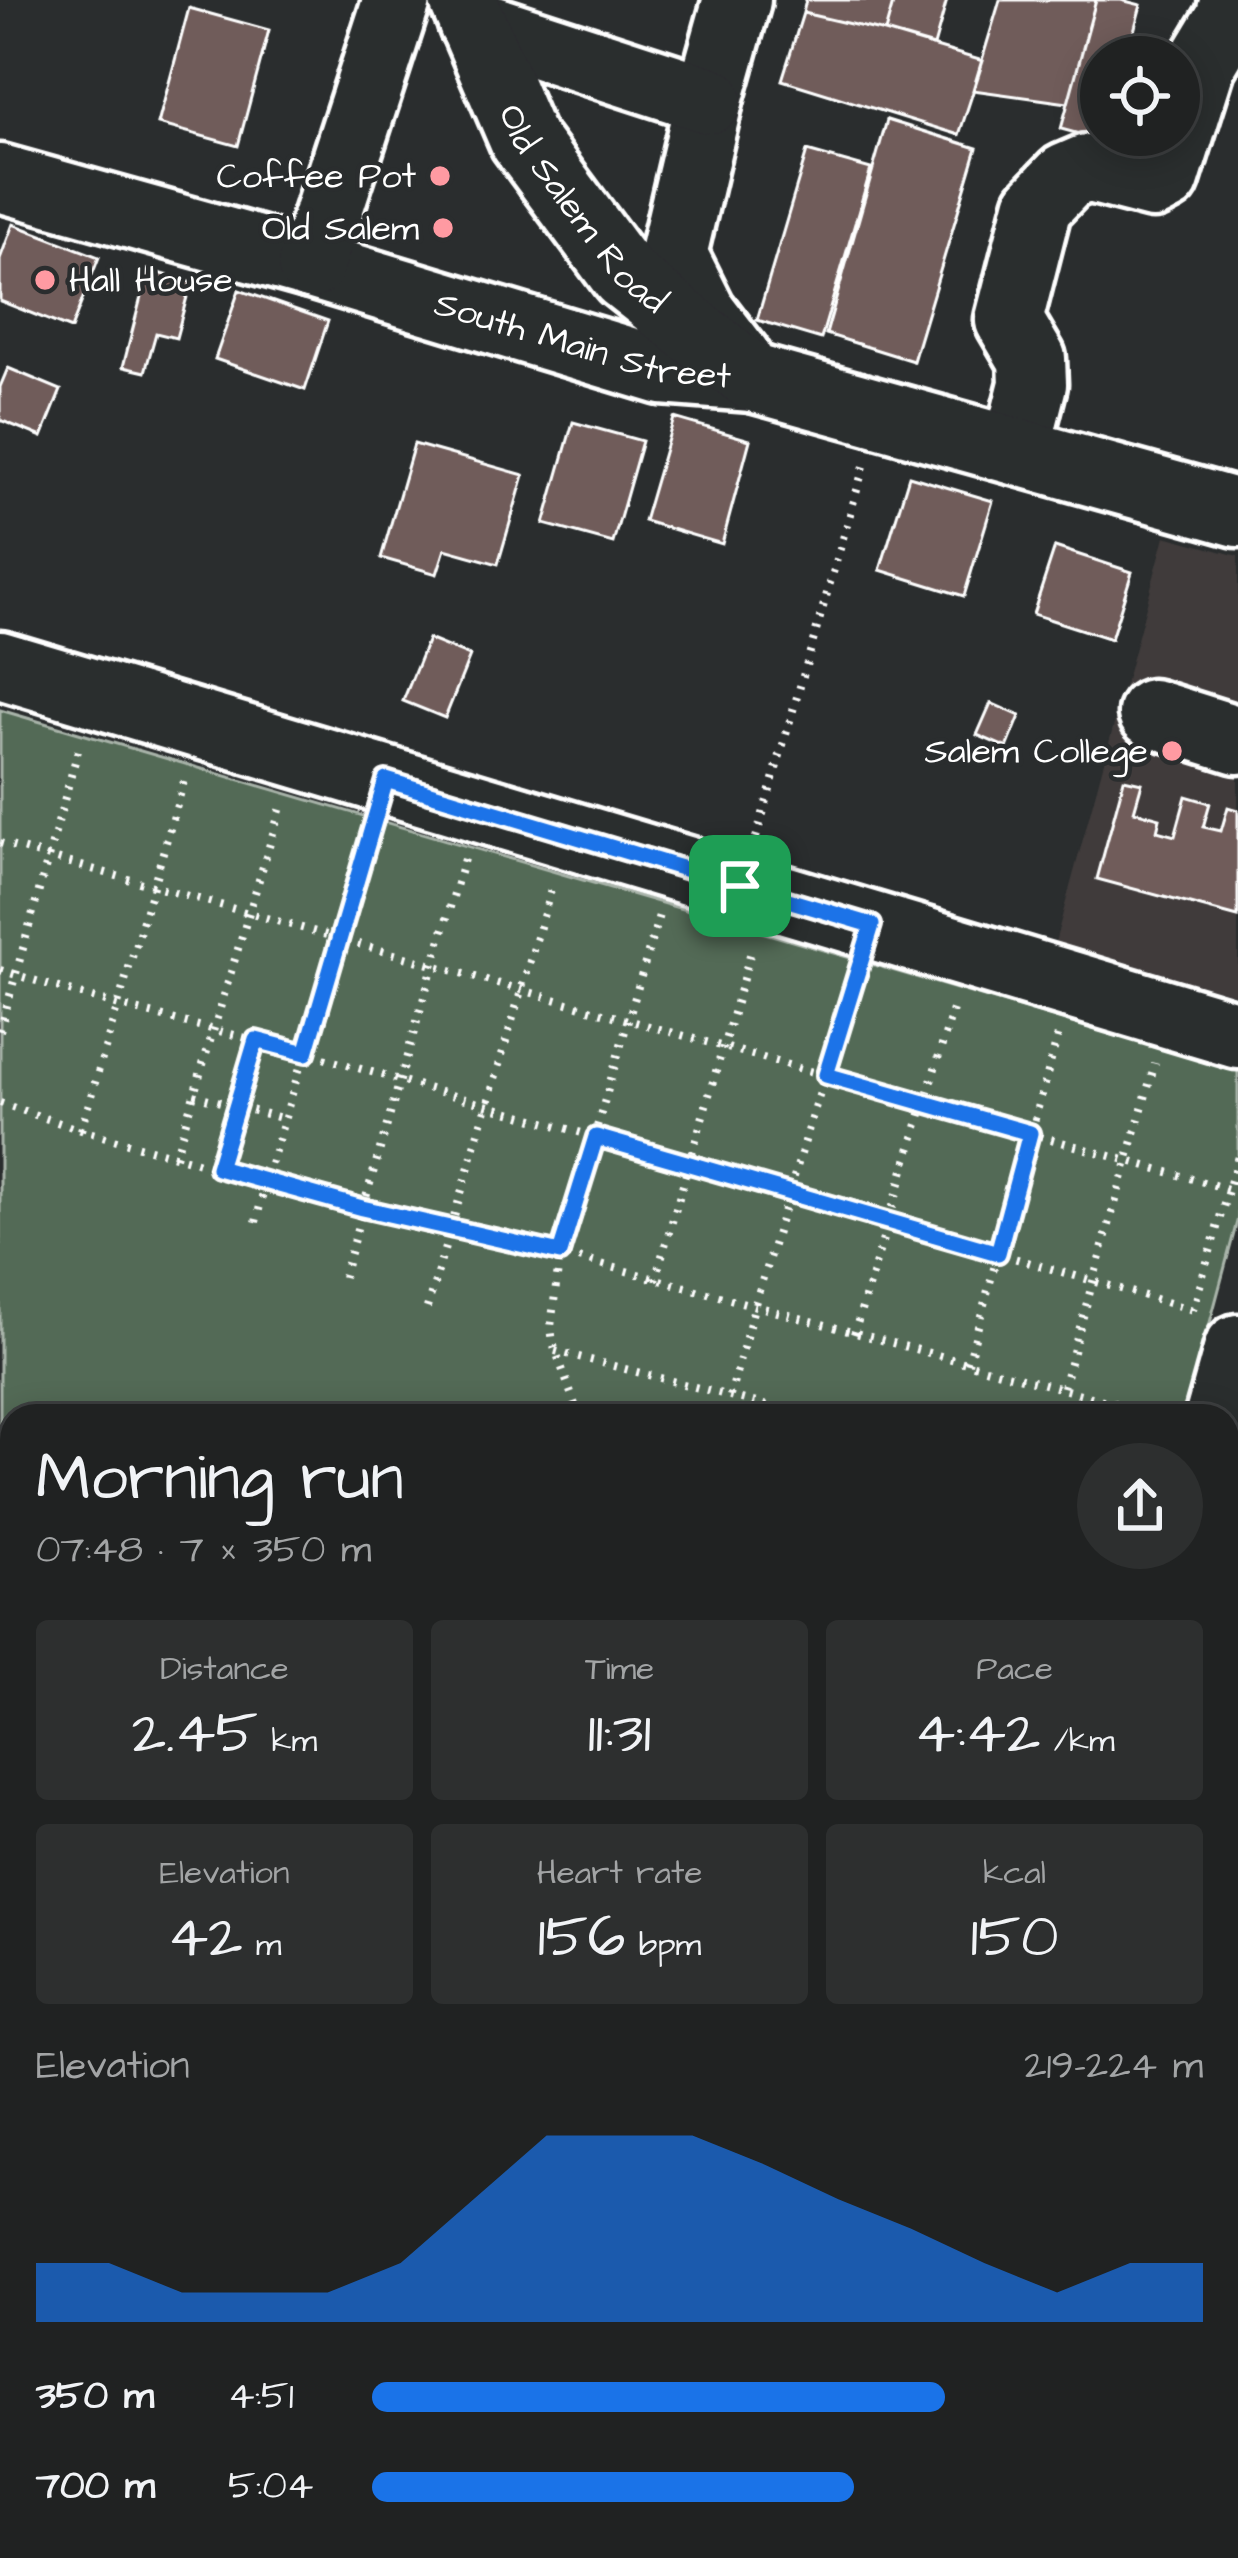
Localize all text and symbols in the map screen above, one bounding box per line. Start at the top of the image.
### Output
map controls [1080,36,1200,156]
button: locate [1080,36,1200,156]
street label: Old Salem Road [485,96,678,326]
place label: Coffee Pot [216,151,416,202]
marker: Coffee Pot [427,163,453,189]
place label: Old Salem [262,203,419,254]
marker: Old Salem [430,215,456,241]
place label: Hall House [69,255,233,306]
marker: Hall House [32,267,58,293]
street label: South Main Street [428,278,733,402]
place label: Salem College [924,726,1148,778]
marker: Salem College [1159,738,1185,764]
pin [689,835,791,937]
icon: arrive [707,853,773,919]
text: Morning run [36,1433,404,1525]
button: share [1077,1443,1203,1569]
text: 07:48 · 7 × 350 m [36,1524,371,1578]
text: Distance [160,1646,289,1692]
text: Time [585,1646,654,1692]
text: Pace [976,1646,1053,1692]
text: 2.45 [132,1692,258,1775]
text: 11:31 [588,1692,651,1775]
text: 4:42 [914,1692,1040,1775]
text: km [258,1718,317,1764]
text: /km [1040,1718,1115,1764]
text: Elevation [160,1850,289,1896]
text: Heart rate [537,1850,702,1896]
text: kcal [983,1850,1046,1896]
text: 42 [167,1896,243,1979]
text: 156 [538,1896,625,1979]
text: 150 [970,1896,1059,1979]
text: m [243,1922,282,1968]
text: bpm [625,1922,701,1968]
text: Elevation [36,2040,190,2094]
text: 219–224 m [1024,2040,1203,2094]
text: 350 m [36,2370,154,2424]
text: 4:51 [228,2370,294,2424]
text: 700 m [36,2460,155,2514]
text: 5:04 [228,2460,313,2514]

